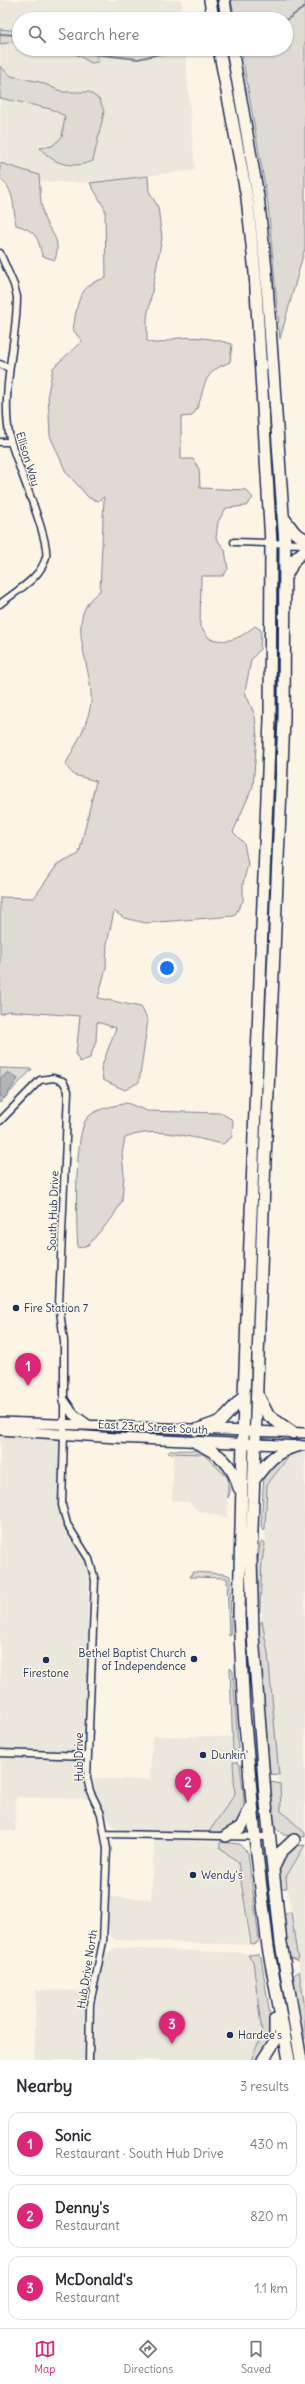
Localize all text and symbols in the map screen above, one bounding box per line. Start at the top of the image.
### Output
search box [12,12,293,56]
icon: search [26,23,48,45]
text: Search here [58,25,139,44]
street label: Ellison Way [13,430,43,488]
your location [157,958,177,978]
street label: South Hub Drive [45,1170,61,1251]
place label: Fire Station 7 [24,1301,89,1315]
marker: Fire Station 7 [11,1303,21,1313]
pin: 1 [15,1353,41,1386]
street label: East 23rd Street South [98,1417,208,1437]
place label: Bethel Baptist Church of Independence [78,1646,186,1673]
marker: Bethel Baptist Church of Independence [189,1654,199,1664]
marker: Firestone [41,1655,51,1665]
place label: Firestone [23,1666,69,1680]
street label: Hub Drive [72,1732,86,1782]
place label: Dunkin' [211,1748,248,1762]
marker: Dunkin' [198,1750,208,1760]
pin: 2 [175,1769,201,1802]
place label: Wendy's [201,1868,243,1882]
marker: Wendy's [188,1870,198,1880]
street label: Hub Drive North [74,1928,100,2010]
pin: 3 [159,2011,185,2044]
place label: Hardee's [238,2028,282,2042]
marker: Hardee's [225,2030,235,2040]
text: Nearby [16,2075,72,2097]
text: 3 results [240,2078,289,2095]
text: Sonic [55,2126,91,2145]
text: 1 [27,2136,33,2153]
text: 430 m [250,2136,288,2153]
text: Restaurant · South Hub Drive [55,2145,224,2162]
text: Denny's [55,2198,109,2217]
text: 2 [26,2208,34,2225]
text: 820 m [250,2208,288,2225]
text: Restaurant [55,2217,120,2234]
text: McDonald's [55,2270,133,2289]
text: 3 [26,2280,34,2297]
text: 1.1 km [254,2280,288,2297]
text: Restaurant [55,2289,120,2306]
tab: Map [34,2338,56,2376]
tab: Directions [124,2338,173,2376]
tab: Saved [241,2338,271,2376]

